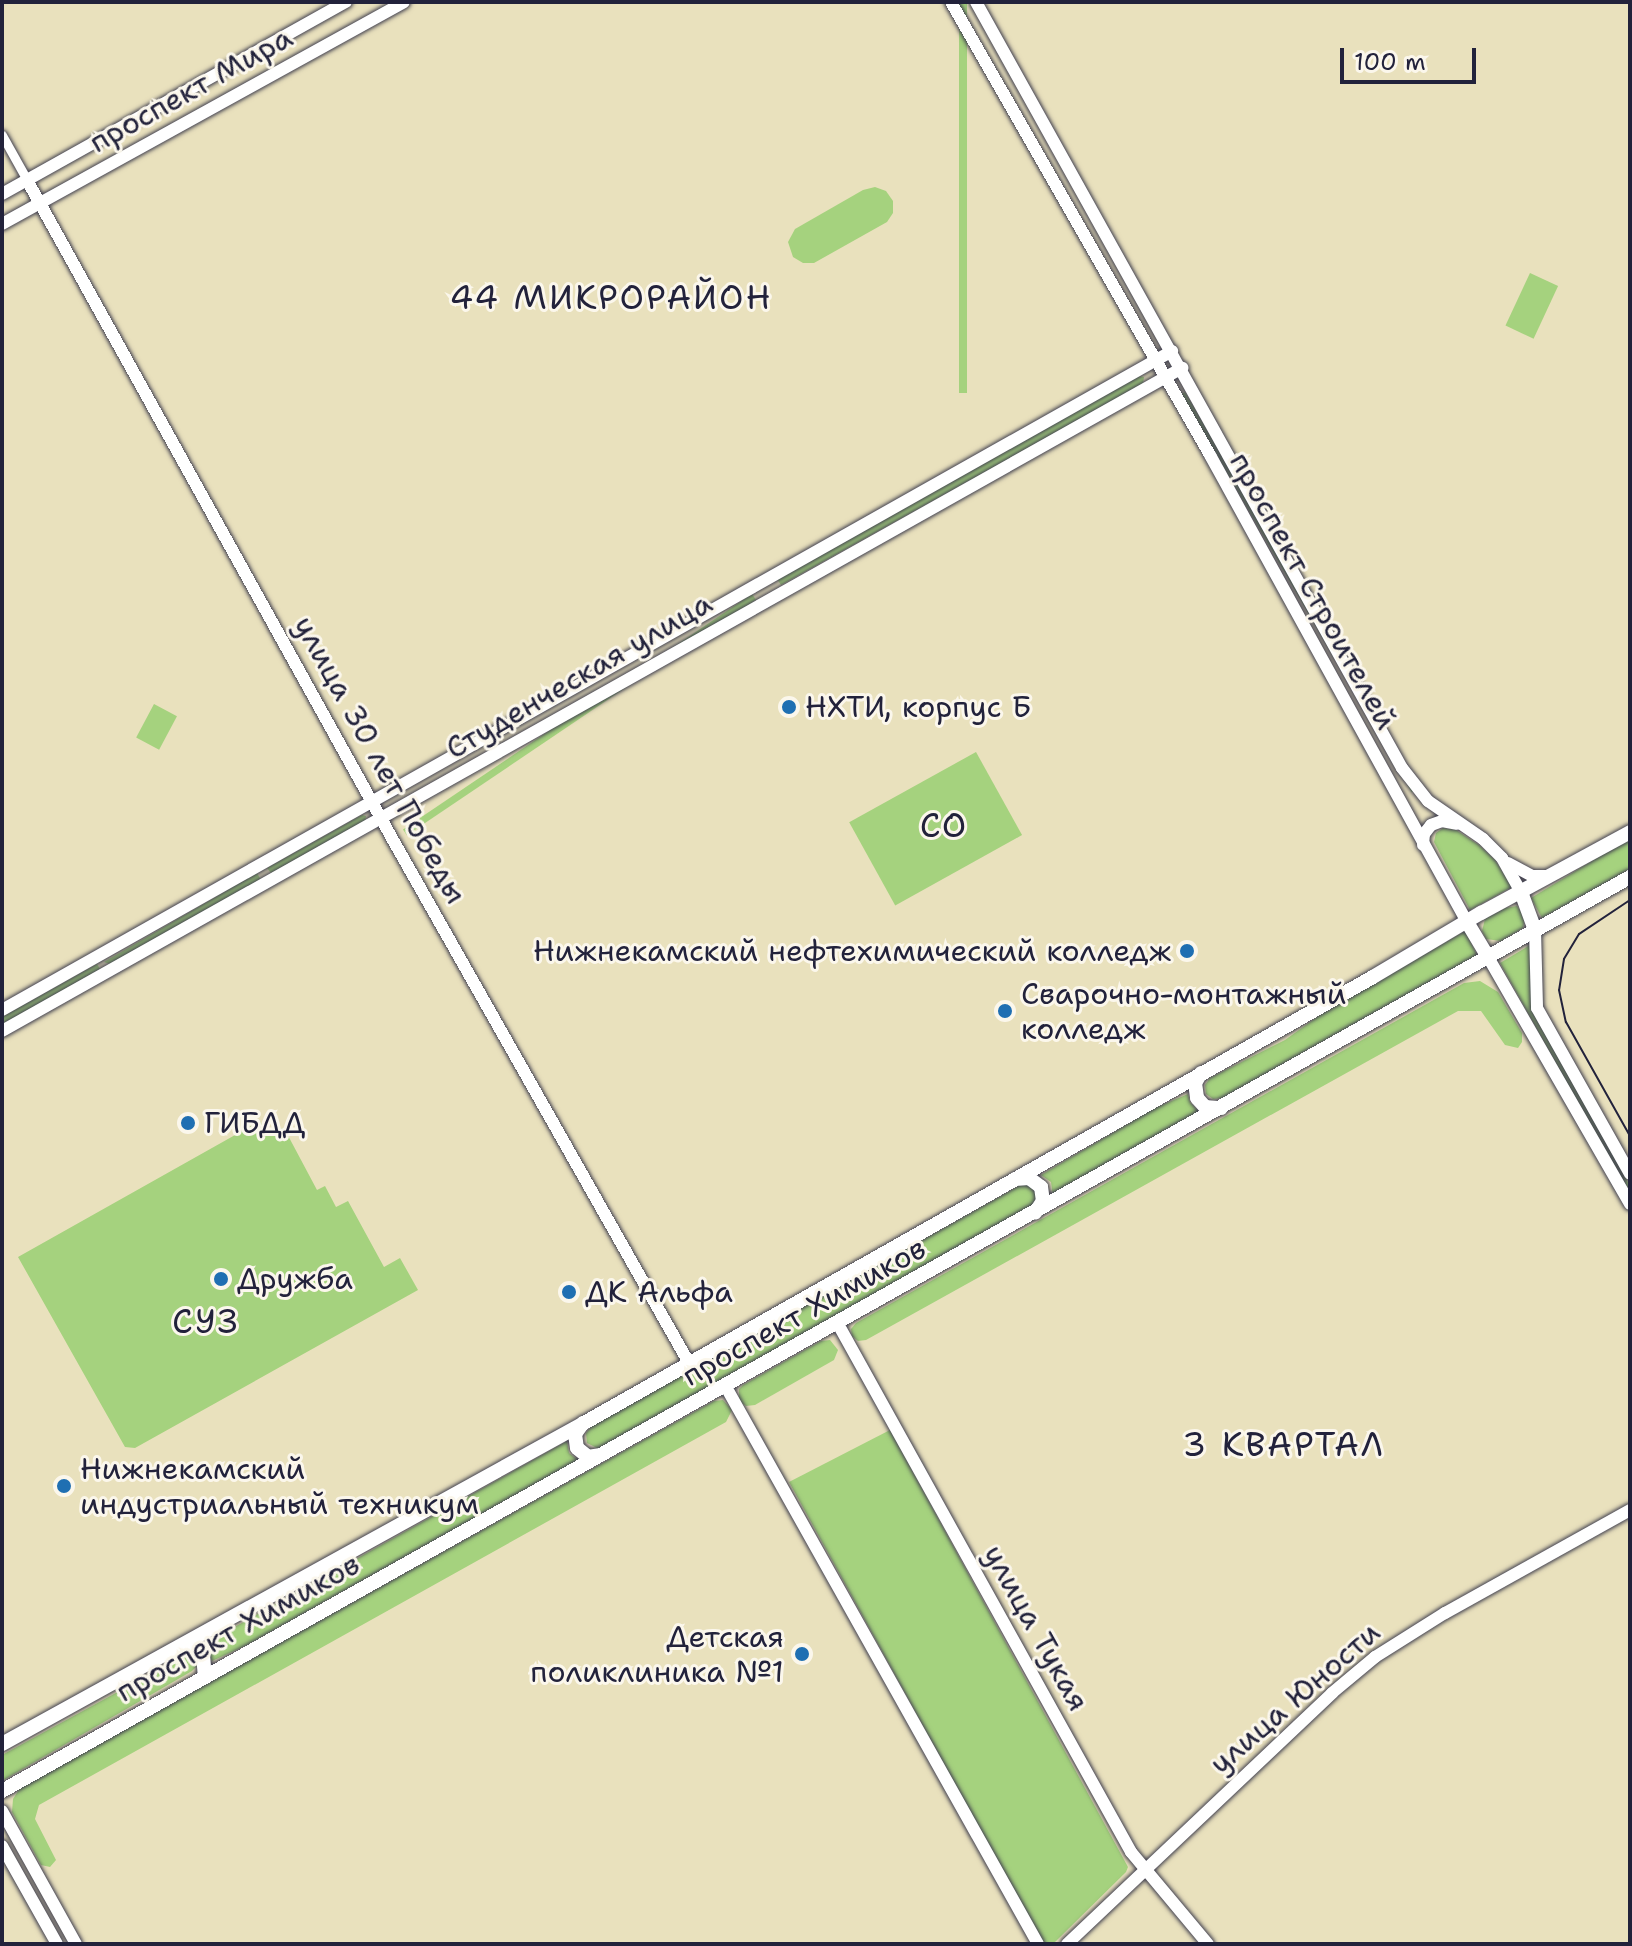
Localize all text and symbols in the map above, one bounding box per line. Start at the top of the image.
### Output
street label: проспект Мира [83,19,299,161]
scale bar [1344,32,1480,82]
text: 100 m [1354,46,1426,78]
district label: 44 МИКРОРАЙОН [449,278,773,318]
street label: проспект Строителей [1222,446,1404,736]
street label: Студенческая улица [440,585,718,767]
street label: улица 30 лет Победы [286,610,474,910]
place label: НХТИ, корпус Б [805,689,1032,725]
marker: НХТИ, корпус Б [780,698,798,716]
district label: СО [920,806,968,846]
place label: Нижнекамский нефтехимический колледж [533,933,1171,969]
marker: Нижнекамский нефтехимический колледж [1178,942,1196,960]
place label: Сварочно-монтажный колледж [1021,976,1346,1046]
marker: Сварочно-монтажный колледж [996,1002,1014,1020]
place label: ГИБДД [204,1105,305,1141]
marker: ГИБДД [179,1114,197,1132]
street label: проспект Химиков [676,1230,932,1394]
place label: Дружба [237,1261,353,1297]
marker: Дружба [212,1270,230,1288]
place label: ДК Альфа [585,1274,733,1310]
marker: ДК Альфа [560,1283,578,1301]
district label: СУЗ [172,1302,240,1342]
district label: 3 КВАРТАЛ [1182,1425,1386,1465]
place label: Нижнекамский индустриальный техникум [80,1451,479,1522]
marker: Нижнекамский индустриальный техникум [55,1477,73,1495]
street label: улица Тукая [976,1539,1096,1717]
street label: проспект Химиков [110,1546,366,1710]
street label: улица Юности [1202,1614,1388,1782]
place label: Детская поликлиника №1 [530,1619,784,1690]
marker: Детская поликлиника №1 [791,1643,813,1665]

